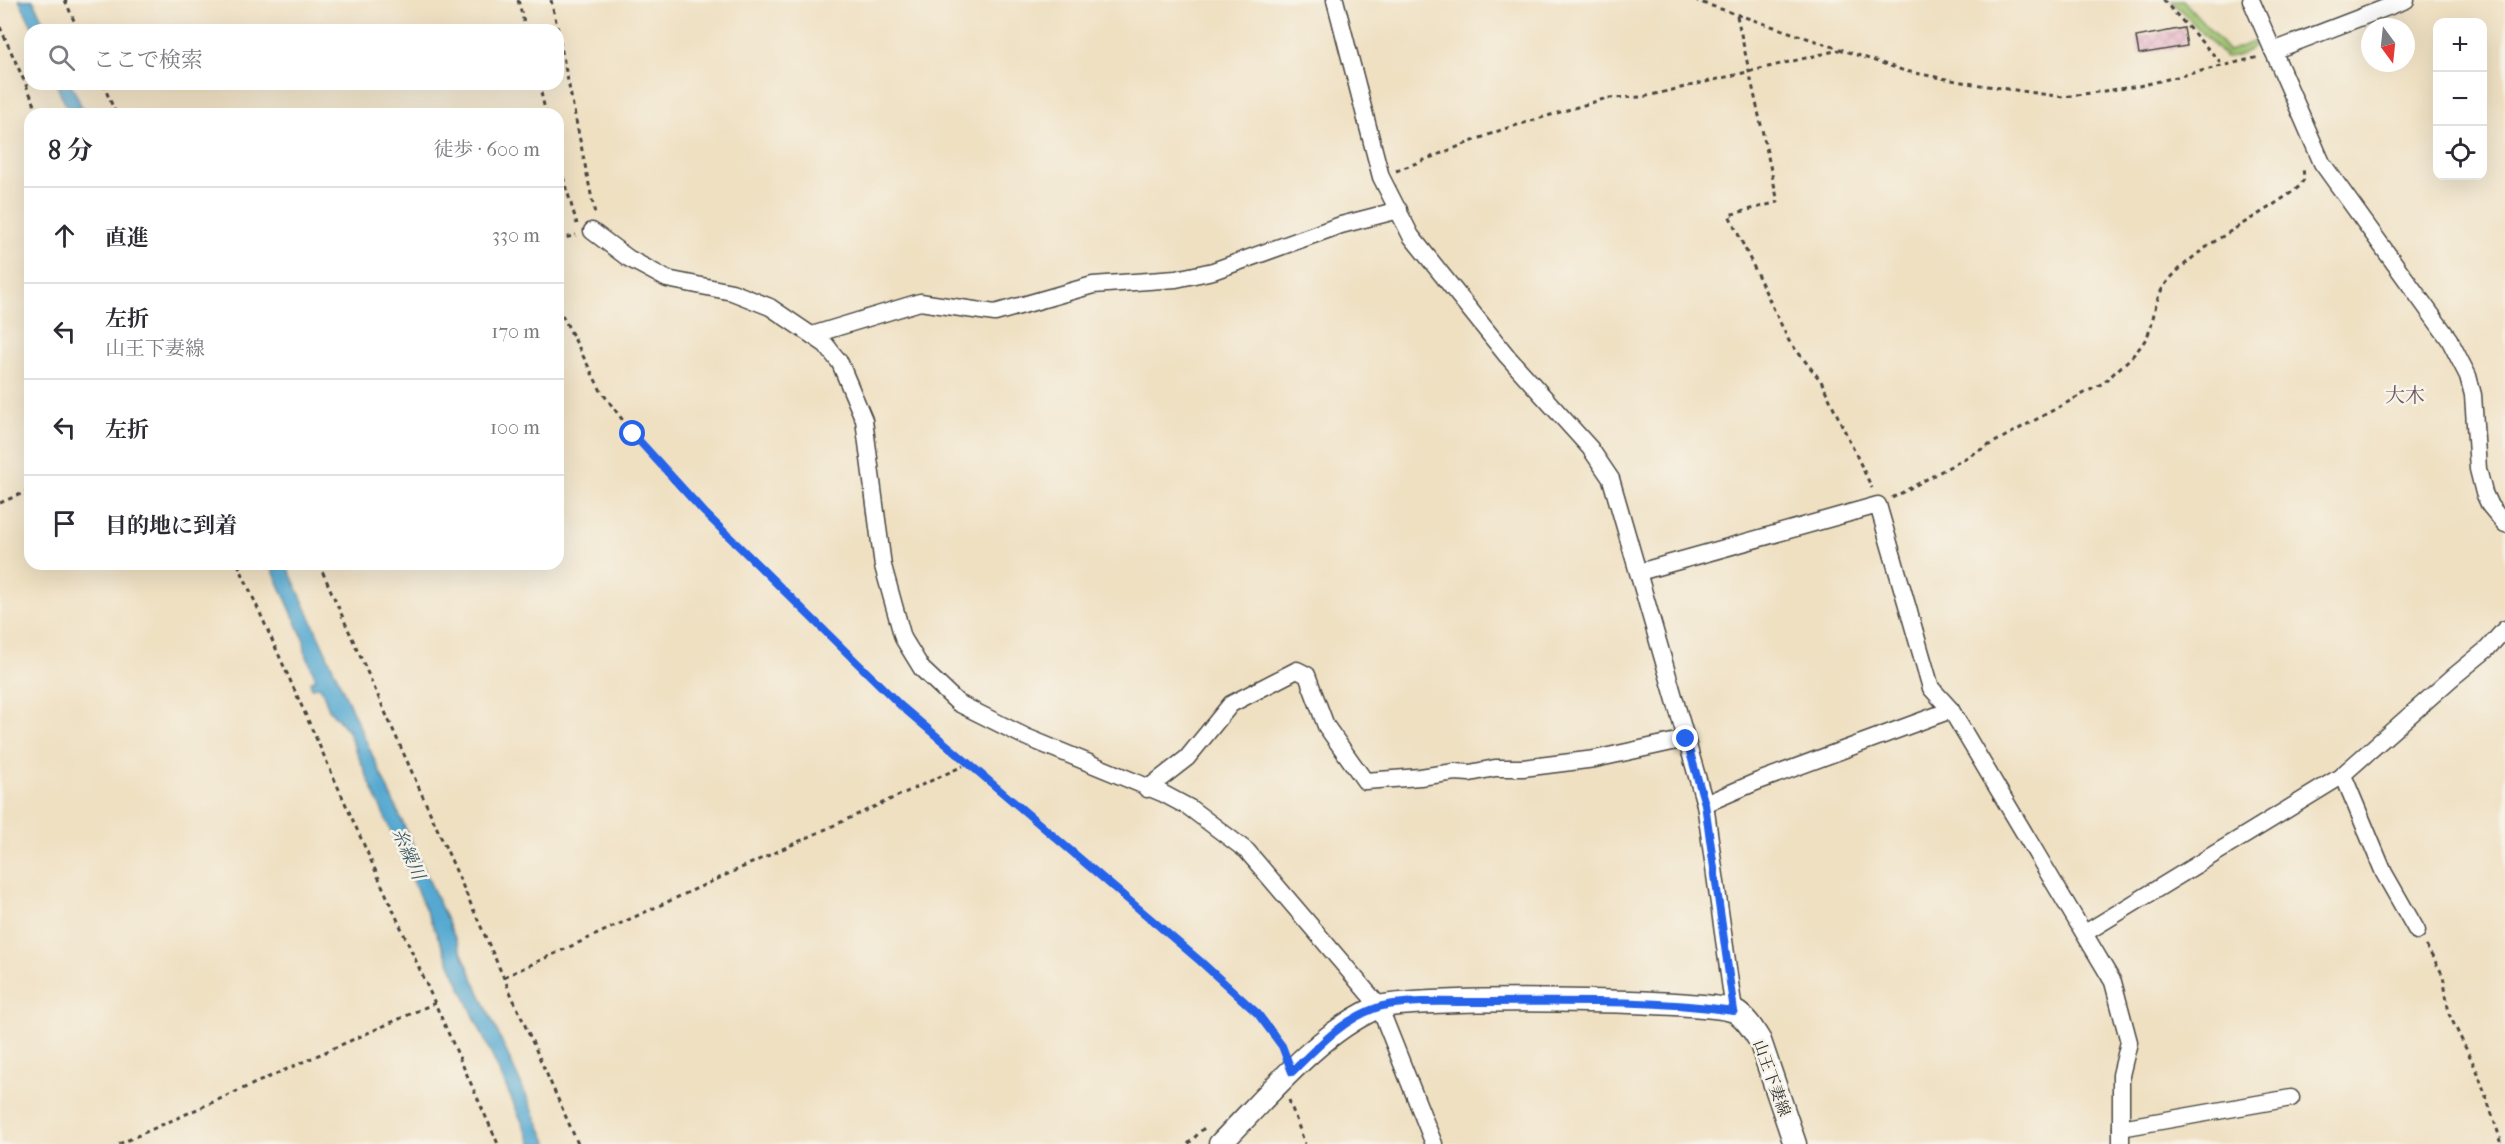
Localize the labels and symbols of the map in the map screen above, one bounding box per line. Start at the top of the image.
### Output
north arrow [2361,18,2415,72]
district label: 大木 [2385,384,2425,407]
route start [619,420,645,446]
route end [1672,725,1698,751]
water label: 糸繰川 [387,825,429,885]
street label: 山王下妻線 [1749,1037,1795,1119]

